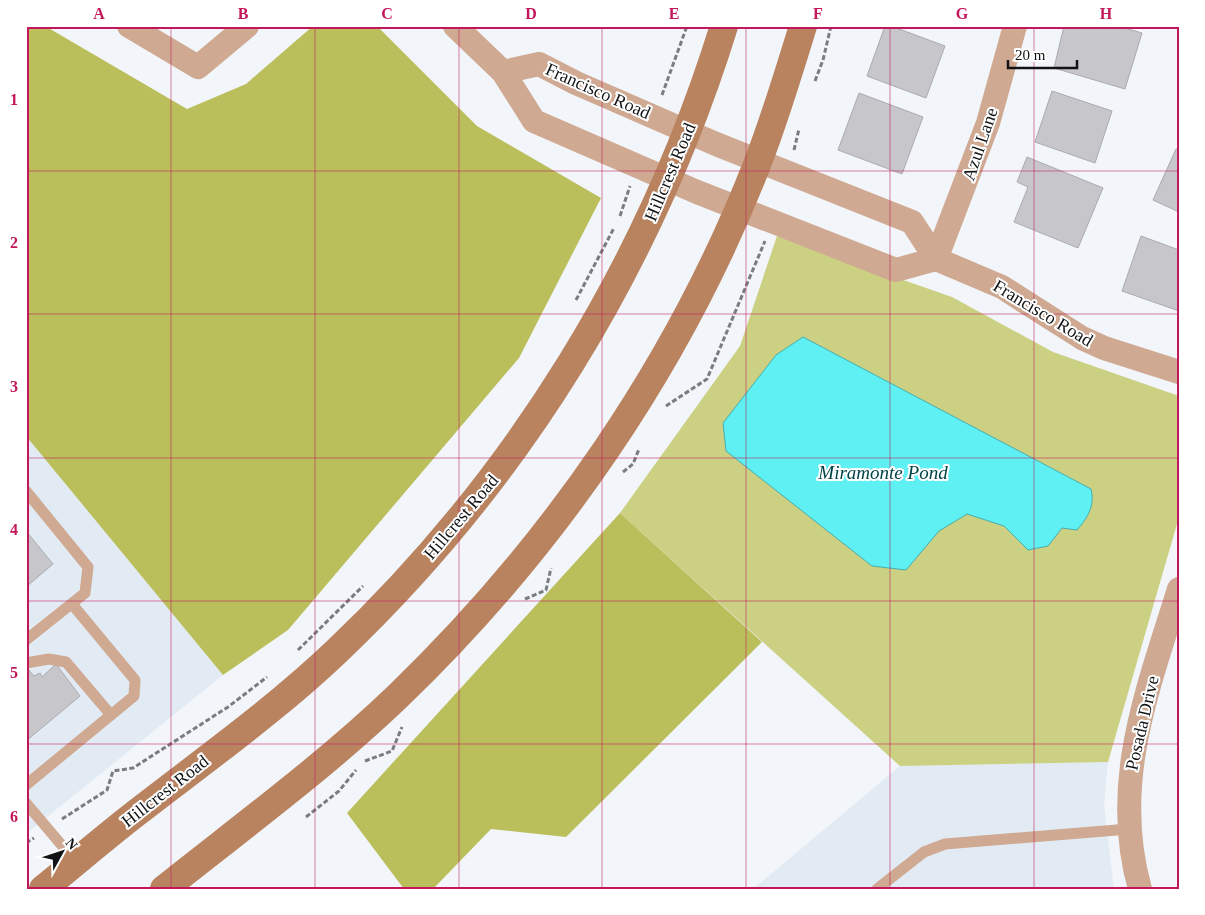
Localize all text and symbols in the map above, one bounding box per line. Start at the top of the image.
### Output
text: A [93,5,105,22]
text: B [238,5,249,22]
text: C [381,5,393,22]
text: D [525,5,537,22]
text: E [669,5,679,22]
text: F [813,5,823,22]
text: G [956,5,969,22]
text: H [1100,5,1113,22]
scale bar [1008,38,1076,70]
text: 20 m [1015,47,1046,63]
street label: Francisco Road [543,59,653,123]
text: 1 [10,91,18,108]
street label: Azul Lane [958,105,1002,183]
street label: Hillcrest Road [640,120,700,224]
text: 2 [10,234,18,251]
street label: Francisco Road [990,275,1096,351]
text: 3 [10,378,18,395]
water label: Miramonte Pond [817,462,948,483]
street label: Hillcrest Road [420,471,502,563]
text: 4 [10,521,18,538]
text: 5 [10,664,18,681]
street label: Posada Drive [1121,674,1163,772]
street label: Hillcrest Road [118,751,212,831]
text: 6 [10,808,18,825]
north arrow [38,828,88,878]
text: N [63,835,81,853]

